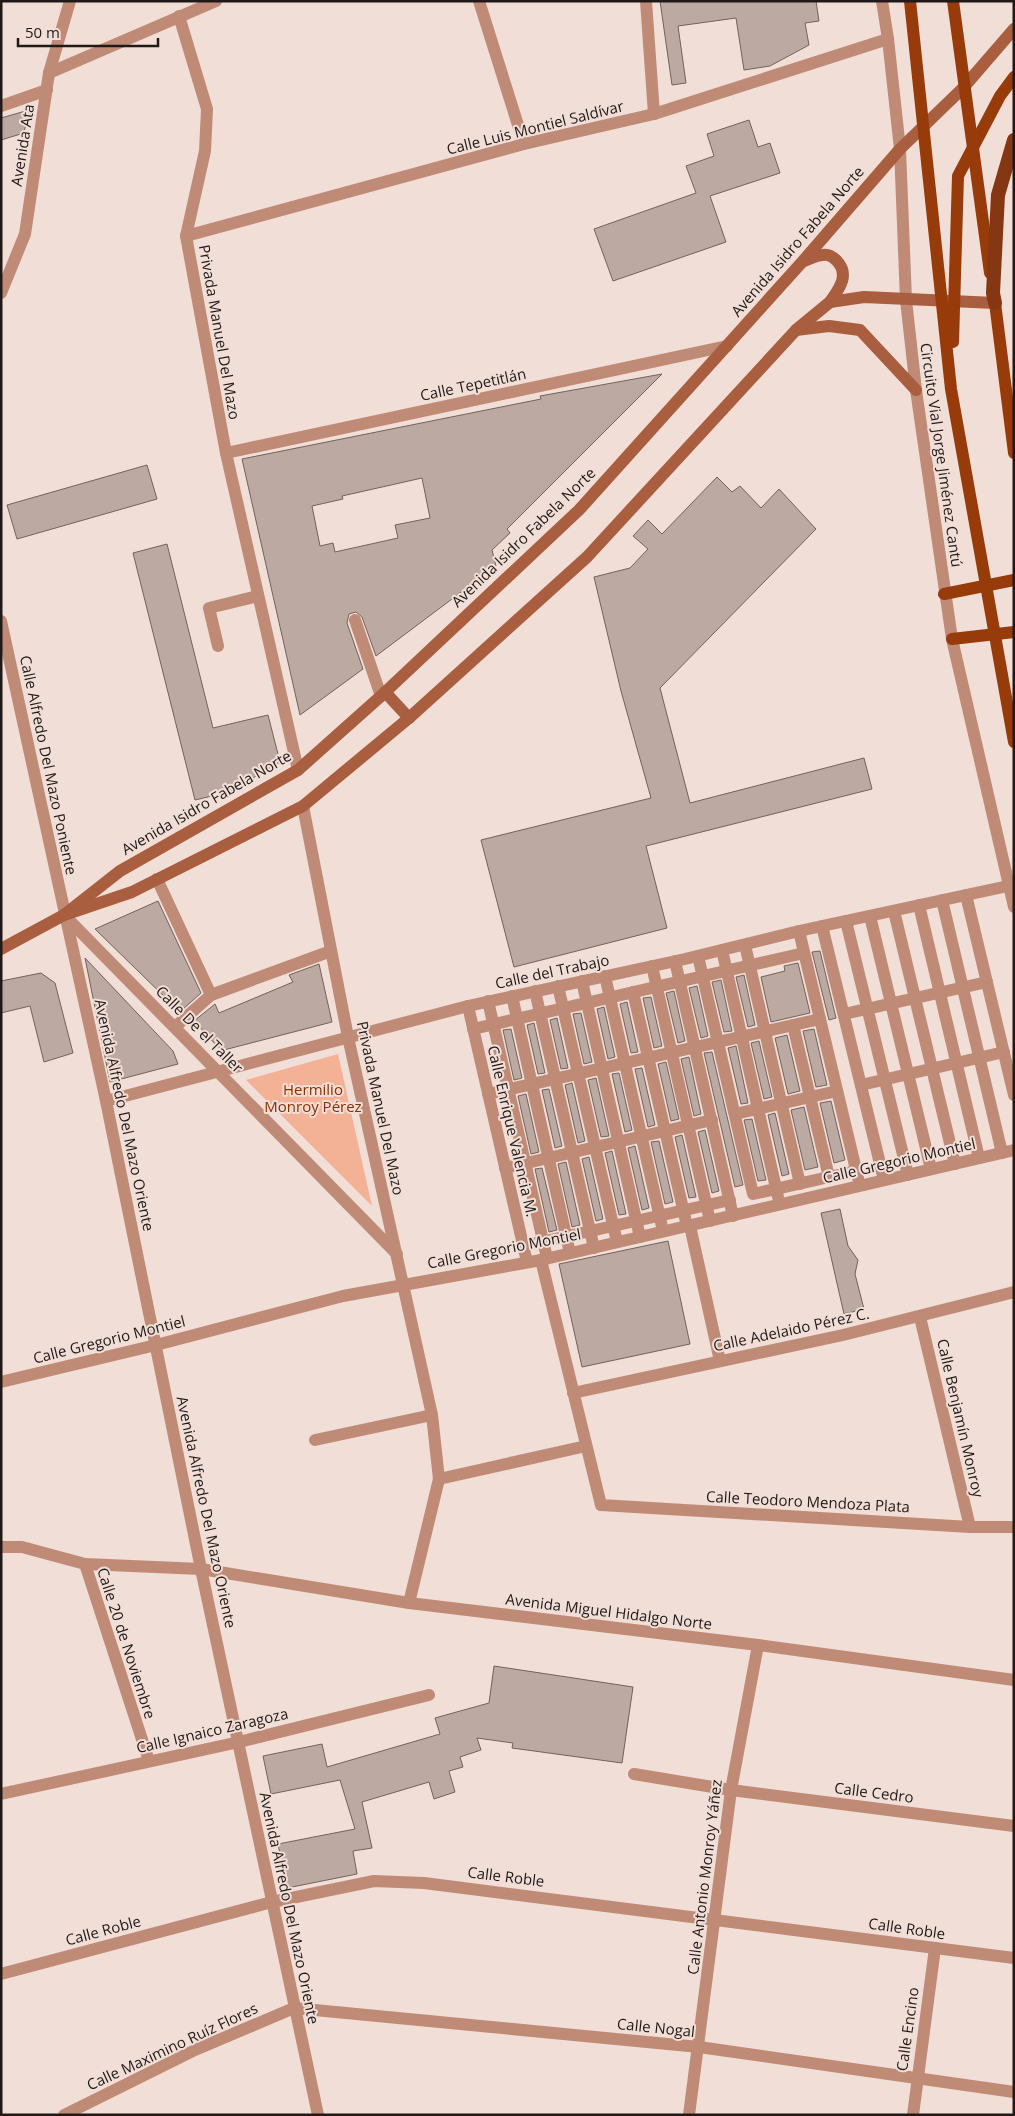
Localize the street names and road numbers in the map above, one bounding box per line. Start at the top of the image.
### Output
street label: Calle Luis Montiel Saldívar [444,95,626,159]
street label: Avenida Ata [6,102,38,188]
street label: Avenida Isidro Fabela Norte [726,162,868,320]
street label: Privada Manuel Del Mazo [195,243,245,421]
street label: Circuito Vial Jorge Jiménez Cantú [916,342,968,568]
street label: Calle Tepetitlán [418,363,528,405]
street label: Avenida Isidro Fabela Norte [447,463,599,611]
street label: Calle Alfredo Del Mazo Poniente [16,653,82,877]
street label: Avenida Isidro Fabela Norte [117,745,295,859]
street label: Calle del Trabajo [493,949,611,993]
street label: Calle De el Taller [152,981,248,1077]
street label: Avenida Alfredo Del Mazo Oriente [91,997,159,1233]
street label: Privada Manuel Del Mazo [353,1019,409,1197]
street label: Calle Enrique Valencia M. [484,1043,542,1219]
street label: Calle Gregorio Montiel [821,1133,977,1187]
street label: Calle Gregorio Montiel [425,1223,583,1273]
street label: Calle Adelaido Pérez C. [711,1303,871,1355]
street label: Calle Gregorio Montiel [31,1310,187,1368]
street label: Calle Benjamín Monroy [933,1337,989,1500]
street label: Avenida Alfredo Del Mazo Oriente [173,1394,241,1630]
street label: Calle Teodoro Mendoza Plata [706,1486,910,1516]
street label: Calle 20 de Noviembre [93,1565,161,1721]
street label: Avenida Miguel Hidalgo Norte [505,1588,713,1634]
street label: Calle Ignaico Zaragoza [134,1703,290,1757]
street label: Calle Cedro [833,1777,915,1807]
street label: Calle Antonio Monroy Yáñez [682,1778,726,1976]
street label: Avenida Alfredo Del Mazo Oriente [256,1790,324,2026]
street label: Calle Roble [466,1861,546,1891]
street label: Calle Roble [63,1910,143,1950]
street label: Calle Roble [867,1913,947,1943]
street label: Calle Encino [891,1986,923,2072]
street label: Calle Maximino Ruíz Flores [83,1998,261,2094]
street label: Calle Nogal [616,2013,696,2041]

